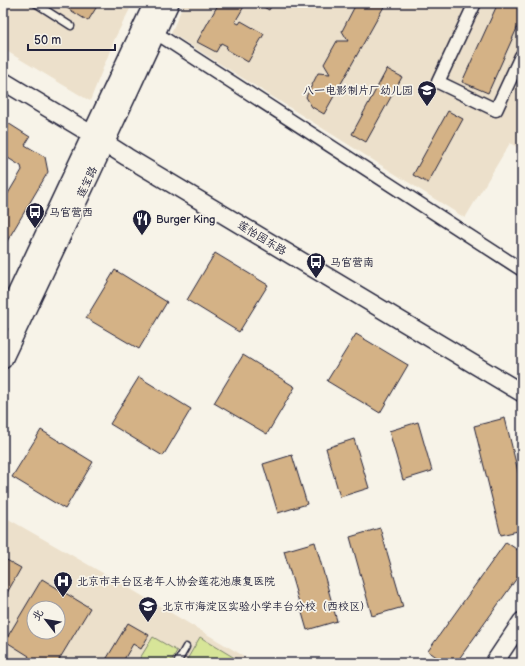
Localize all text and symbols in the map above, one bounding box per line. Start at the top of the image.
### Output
scale bar [28,26,115,52]
text: 50 m [34,33,61,48]
school or university icon: 八一电影制片厂幼儿园 [416,79,438,107]
place label: 八一电影制片厂幼儿园 [303,84,413,97]
street label: 莲宝路 [74,164,100,200]
bus stop icon: 马官营西 [24,201,46,229]
place label: 马官营西 [49,206,93,219]
restaurant icon: Burger King [131,208,153,236]
place label: Burger King [156,213,215,226]
street label: 莲怡园东路 [235,218,289,258]
bus stop icon: 马官营南 [305,251,327,279]
place label: 马官营南 [330,256,374,269]
hospital icon: 北京市丰台区老年人协会莲花池康复医院 [52,570,74,598]
place label: 北京市丰台区老年人协会莲花池康复医院 [77,575,275,588]
school or university icon: 北京市海淀区实验小学丰台分校（西校区） [137,595,159,623]
north arrow [26,600,66,640]
place label: 北京市海淀区实验小学丰台分校（西校区） [162,600,371,613]
text: 北 [29,607,46,623]

